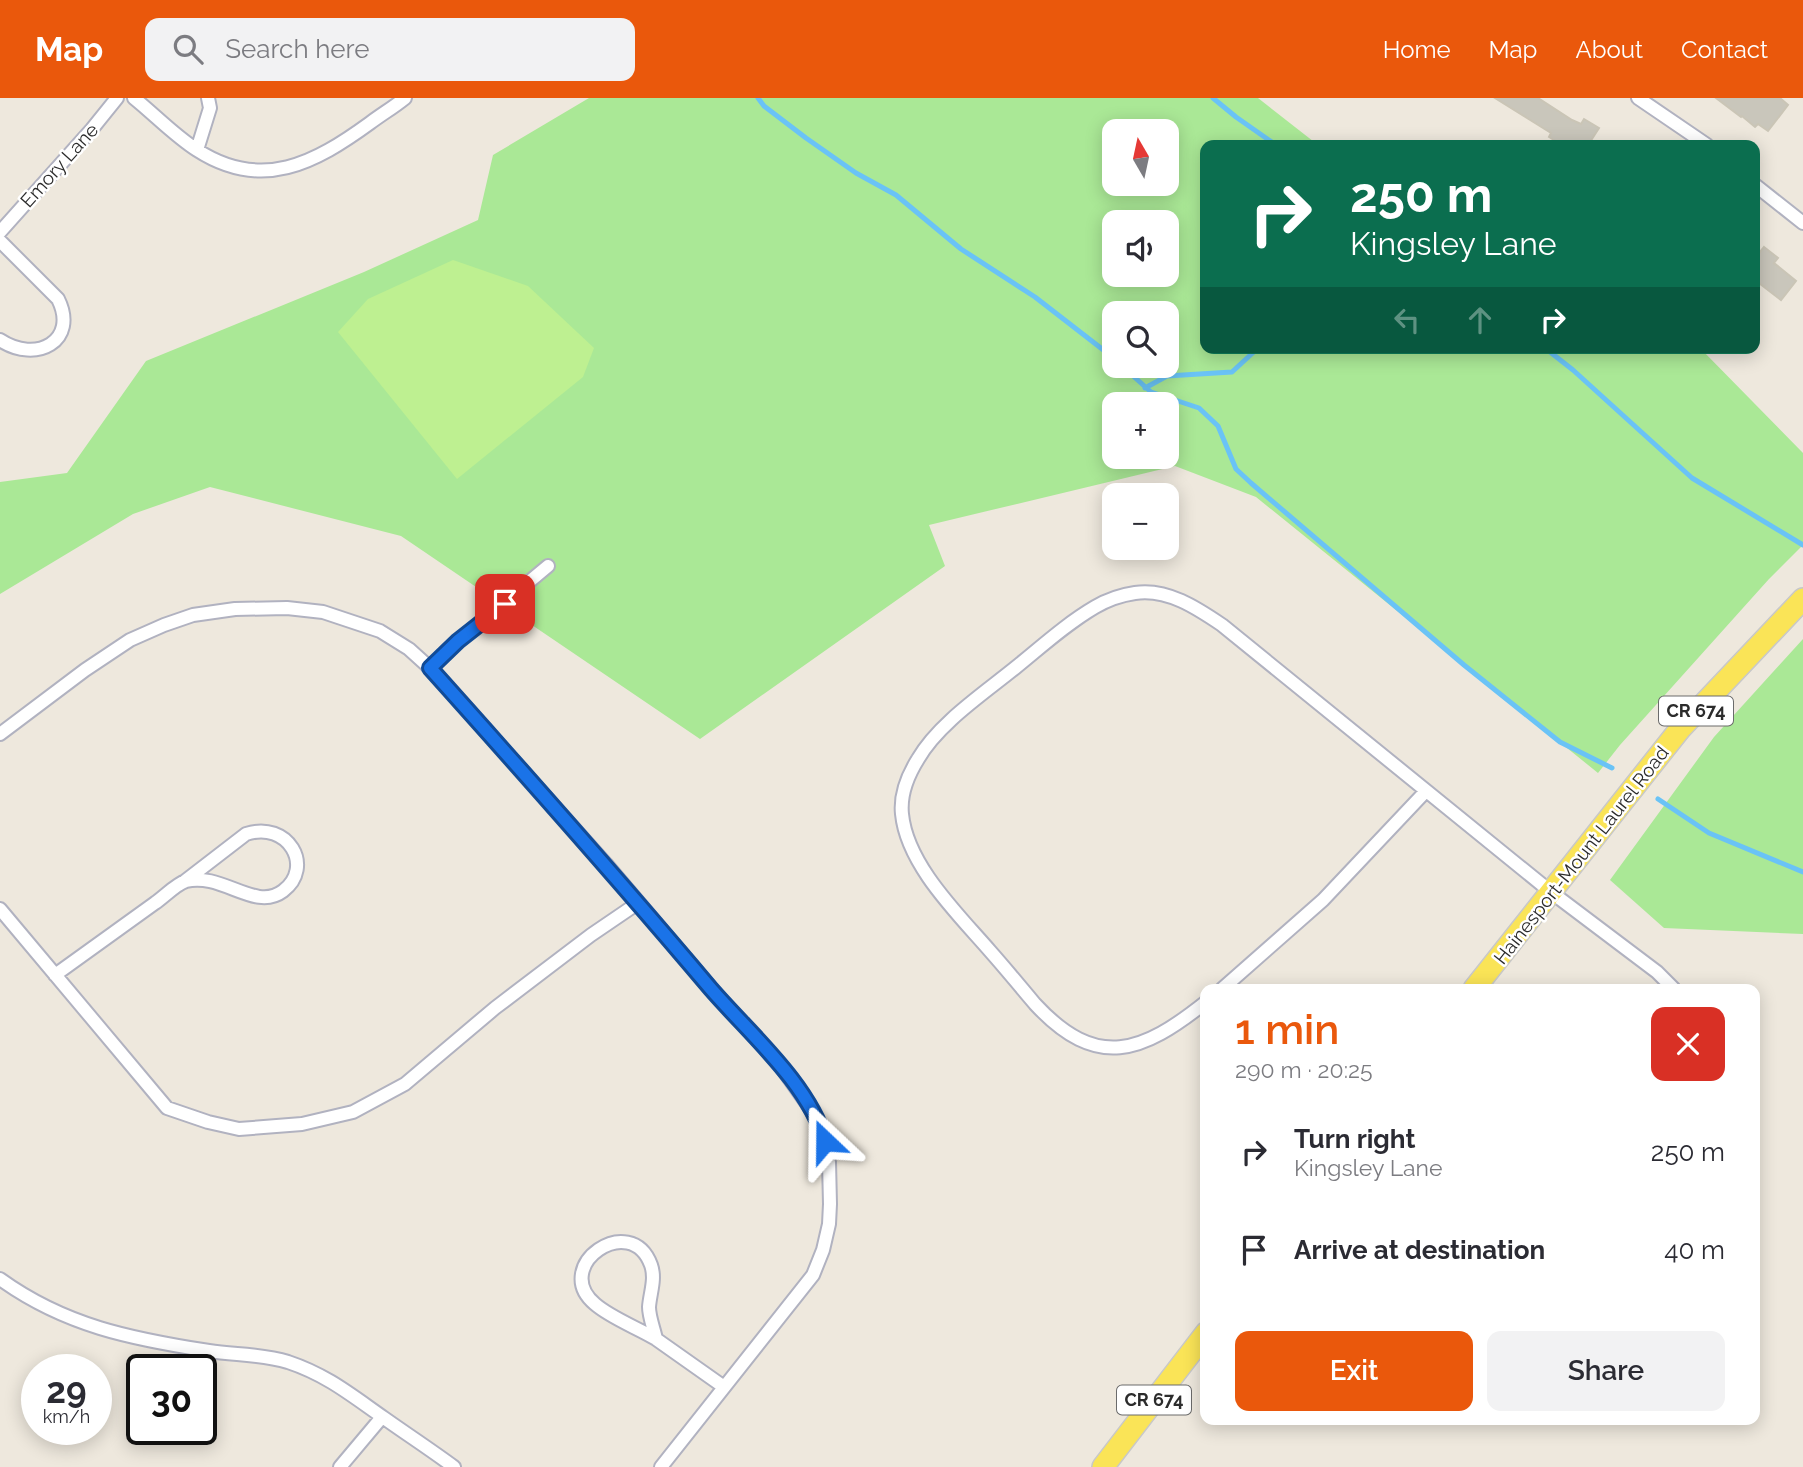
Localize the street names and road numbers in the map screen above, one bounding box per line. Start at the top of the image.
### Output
street label: Emory Lane [16,119,102,211]
road number: CR 674 [1659,696,1733,726]
street label: Hainesport-Mount Laurel Road [1489,742,1673,968]
road number: CR 674 [1117,1386,1191,1414]

